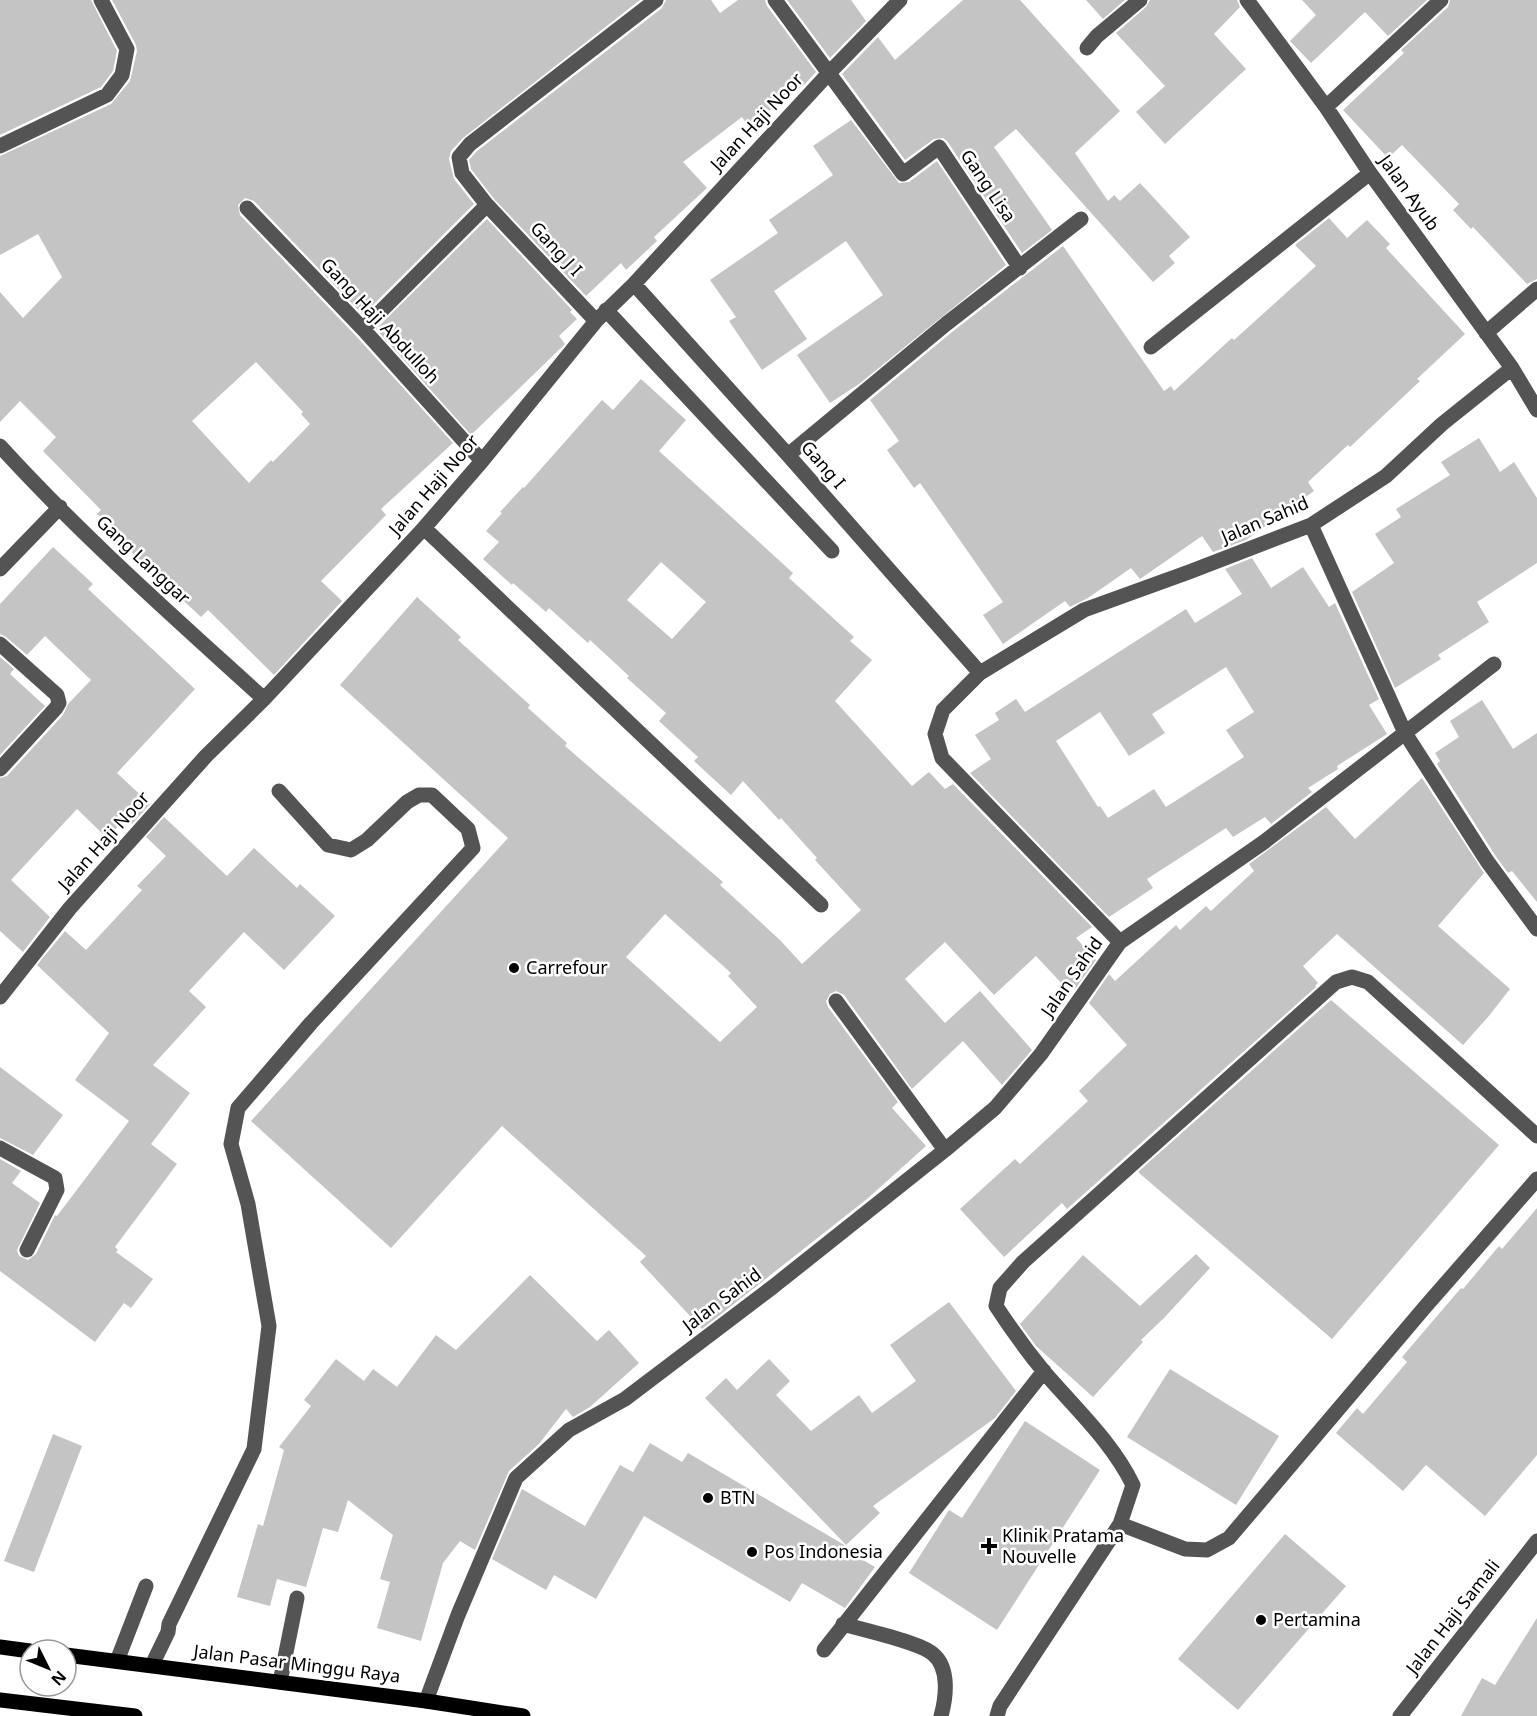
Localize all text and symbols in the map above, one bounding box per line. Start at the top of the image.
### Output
street label: Jalan Haji Noor [703,67,808,177]
street label: Gang Lisa [956,144,1022,227]
street label: Jalan Ayub [1373,148,1446,235]
street label: Gang J I [526,216,588,281]
street label: Gang Haji Abdulloh [316,252,445,388]
street label: Jalan Haji Noor [382,429,484,541]
street label: Gang I [796,435,851,493]
street label: Jalan Sahid [1216,490,1312,549]
street label: Gang Langgar [91,509,196,609]
street label: Jalan Haji Noor [51,785,155,897]
street label: Jalan Sahid [1034,932,1108,1023]
place label: Carrefour [526,955,608,979]
marker: Carrefour [507,961,521,975]
street label: Jalan Sahid [676,1262,766,1338]
place label: BTN [720,1485,755,1509]
marker: BTN [701,1491,715,1505]
place label: Klinik Pratama Nouvelle [1002,1523,1124,1568]
marker: Klinik Pratama Nouvelle [980,1537,998,1555]
place label: Pos Indonesia [764,1539,883,1563]
marker: Pos Indonesia [745,1545,759,1559]
street label: Jalan Haji Samali [1399,1554,1505,1680]
place label: Pertamina [1273,1607,1361,1631]
marker: Pertamina [1254,1613,1268,1627]
north arrow [18,1638,78,1698]
street label: Jalan Pasar Minggu Raya [190,1638,402,1688]
text: N [46,1666,71,1690]

